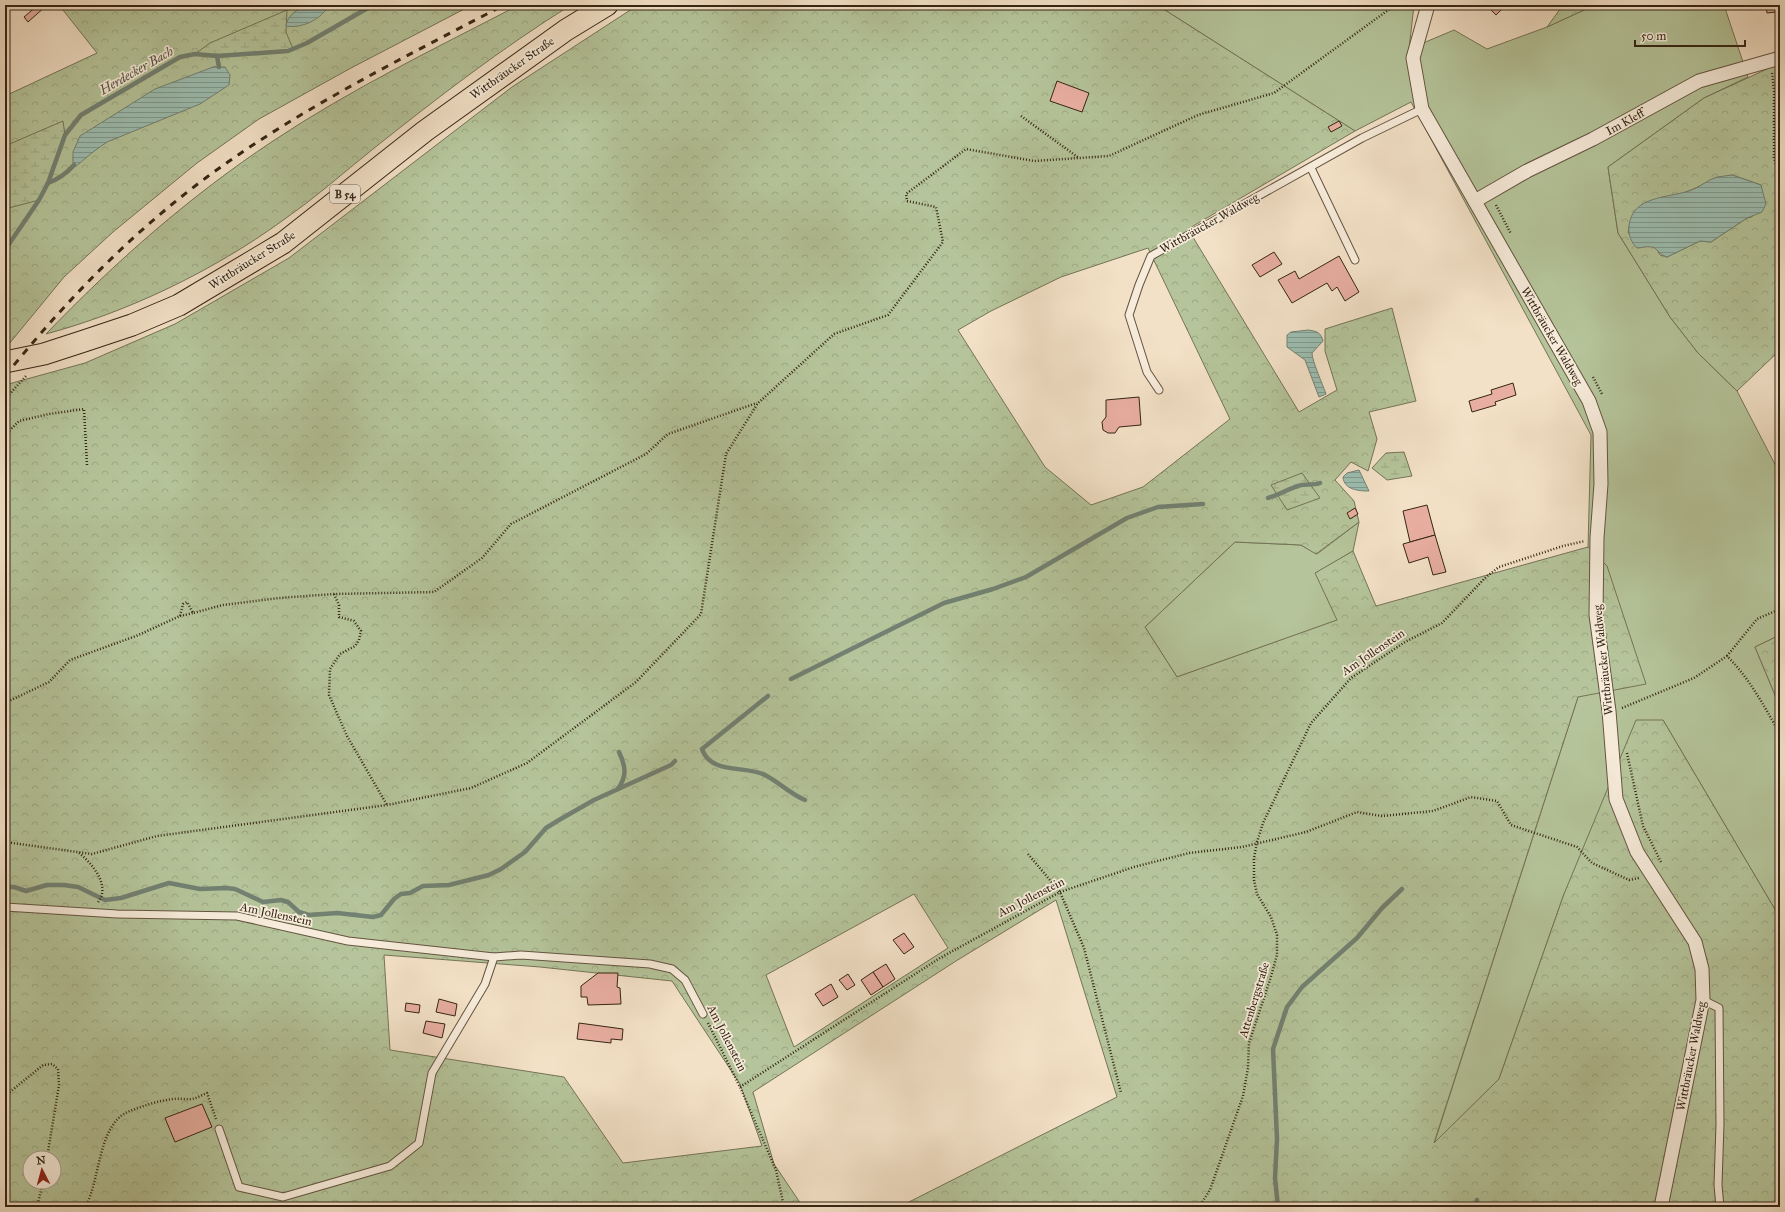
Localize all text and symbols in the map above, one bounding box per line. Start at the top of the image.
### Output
scale bar [1635,22,1745,48]
text: 50 m [1641,29,1666,43]
street label: Wittbräucker Straße [467,34,557,102]
water label: Herdecker Bach [96,43,177,99]
street label: Im Kleff [1603,105,1648,138]
road number: B 54 [330,185,360,203]
street label: Wittbräucker Waldweg [1157,190,1262,257]
street label: Wittbräucker Straße [206,228,298,292]
street label: Wittbräucker Waldweg [1517,284,1586,388]
street label: Wittbräucker Waldweg [1590,604,1617,716]
street label: Am Jollenstein [1338,626,1408,680]
street label: Am Jollenstein [994,874,1068,921]
street label: Am Jollenstein [238,899,314,929]
street label: Attenbergstraße [1236,961,1273,1041]
street label: Wittbräucker Waldweg [1674,1000,1710,1112]
street label: Am Jollenstein [703,1001,750,1075]
north arrow [22,1150,62,1190]
text: N [36,1154,47,1168]

